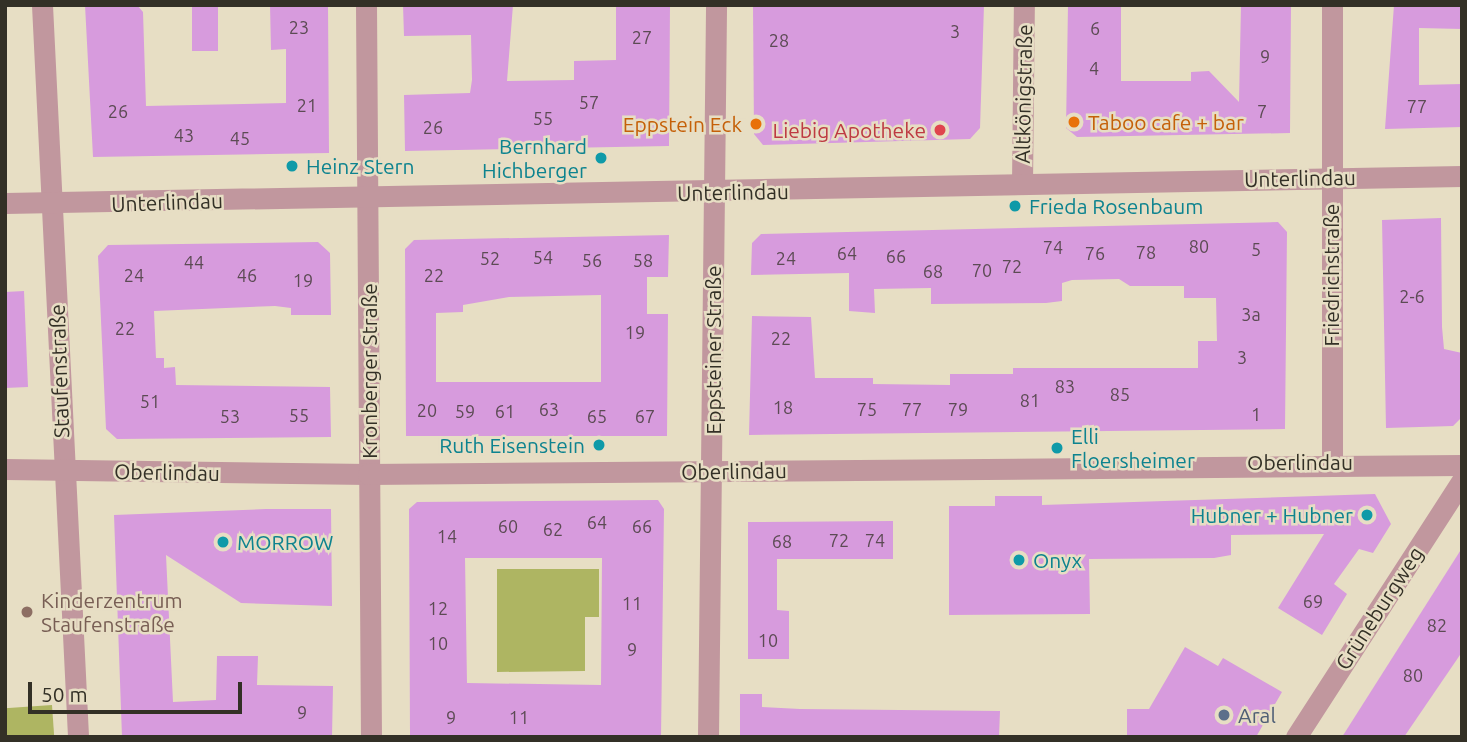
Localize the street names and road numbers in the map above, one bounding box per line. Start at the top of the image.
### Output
street label: Altkönigstraße [1009,24,1037,164]
street label: Unterlindau [1244,164,1356,192]
street label: Unterlindau [677,178,789,206]
street label: Unterlindau [111,187,223,217]
street label: Friedrichstraße [1318,204,1344,346]
street label: Eppsteiner Straße [700,266,726,434]
street label: Kronberger Straße [356,283,382,459]
street label: Staufenstraße [44,304,74,438]
street label: Oberlindau [1247,449,1353,475]
street label: Oberlindau [681,457,787,485]
street label: Oberlindau [114,458,220,486]
street label: Grüneburgweg [1330,542,1428,674]

